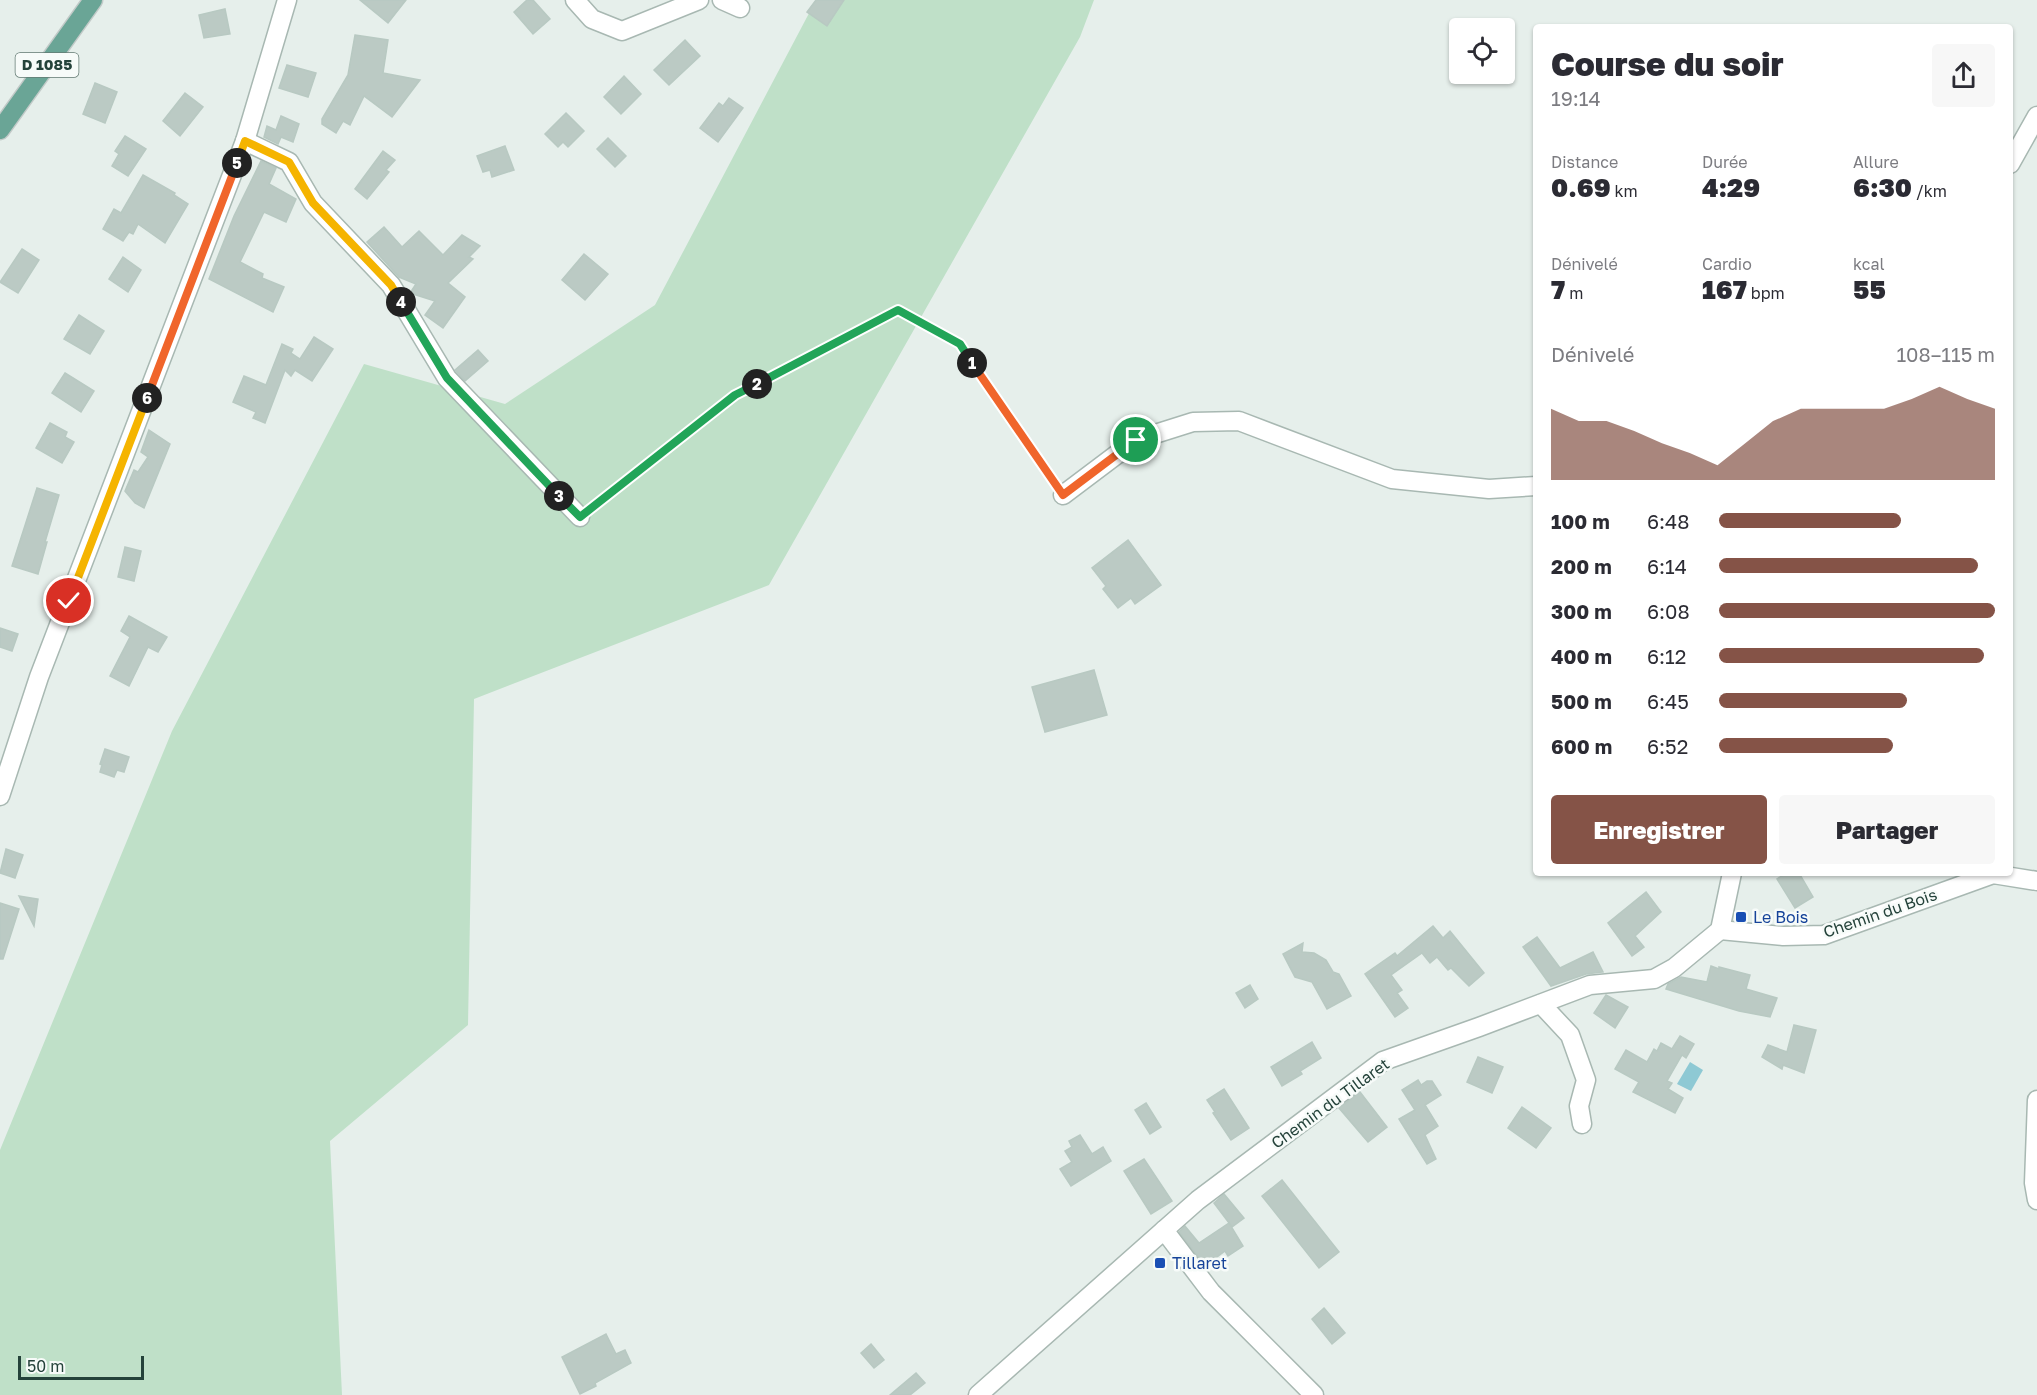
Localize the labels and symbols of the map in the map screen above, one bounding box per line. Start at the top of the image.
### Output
road number: D 1085 [15,53,78,77]
pin: 5 [222,148,252,178]
pin: 4 [386,287,416,317]
pin: 1 [957,348,987,378]
pin: 2 [742,369,772,399]
pin: 6 [132,383,162,413]
pin [1110,414,1161,465]
pin: 3 [544,481,574,511]
pin [43,575,94,626]
street label: Chemin du Bois [1821,884,1939,942]
place label: Le Bois [1753,907,1808,927]
marker: Le Bois [1734,910,1748,924]
street label: Chemin du Tillaret [1267,1053,1393,1153]
place label: Tillaret [1172,1253,1227,1273]
marker: Tillaret [1153,1256,1167,1270]
scale bar [18,1353,144,1380]

